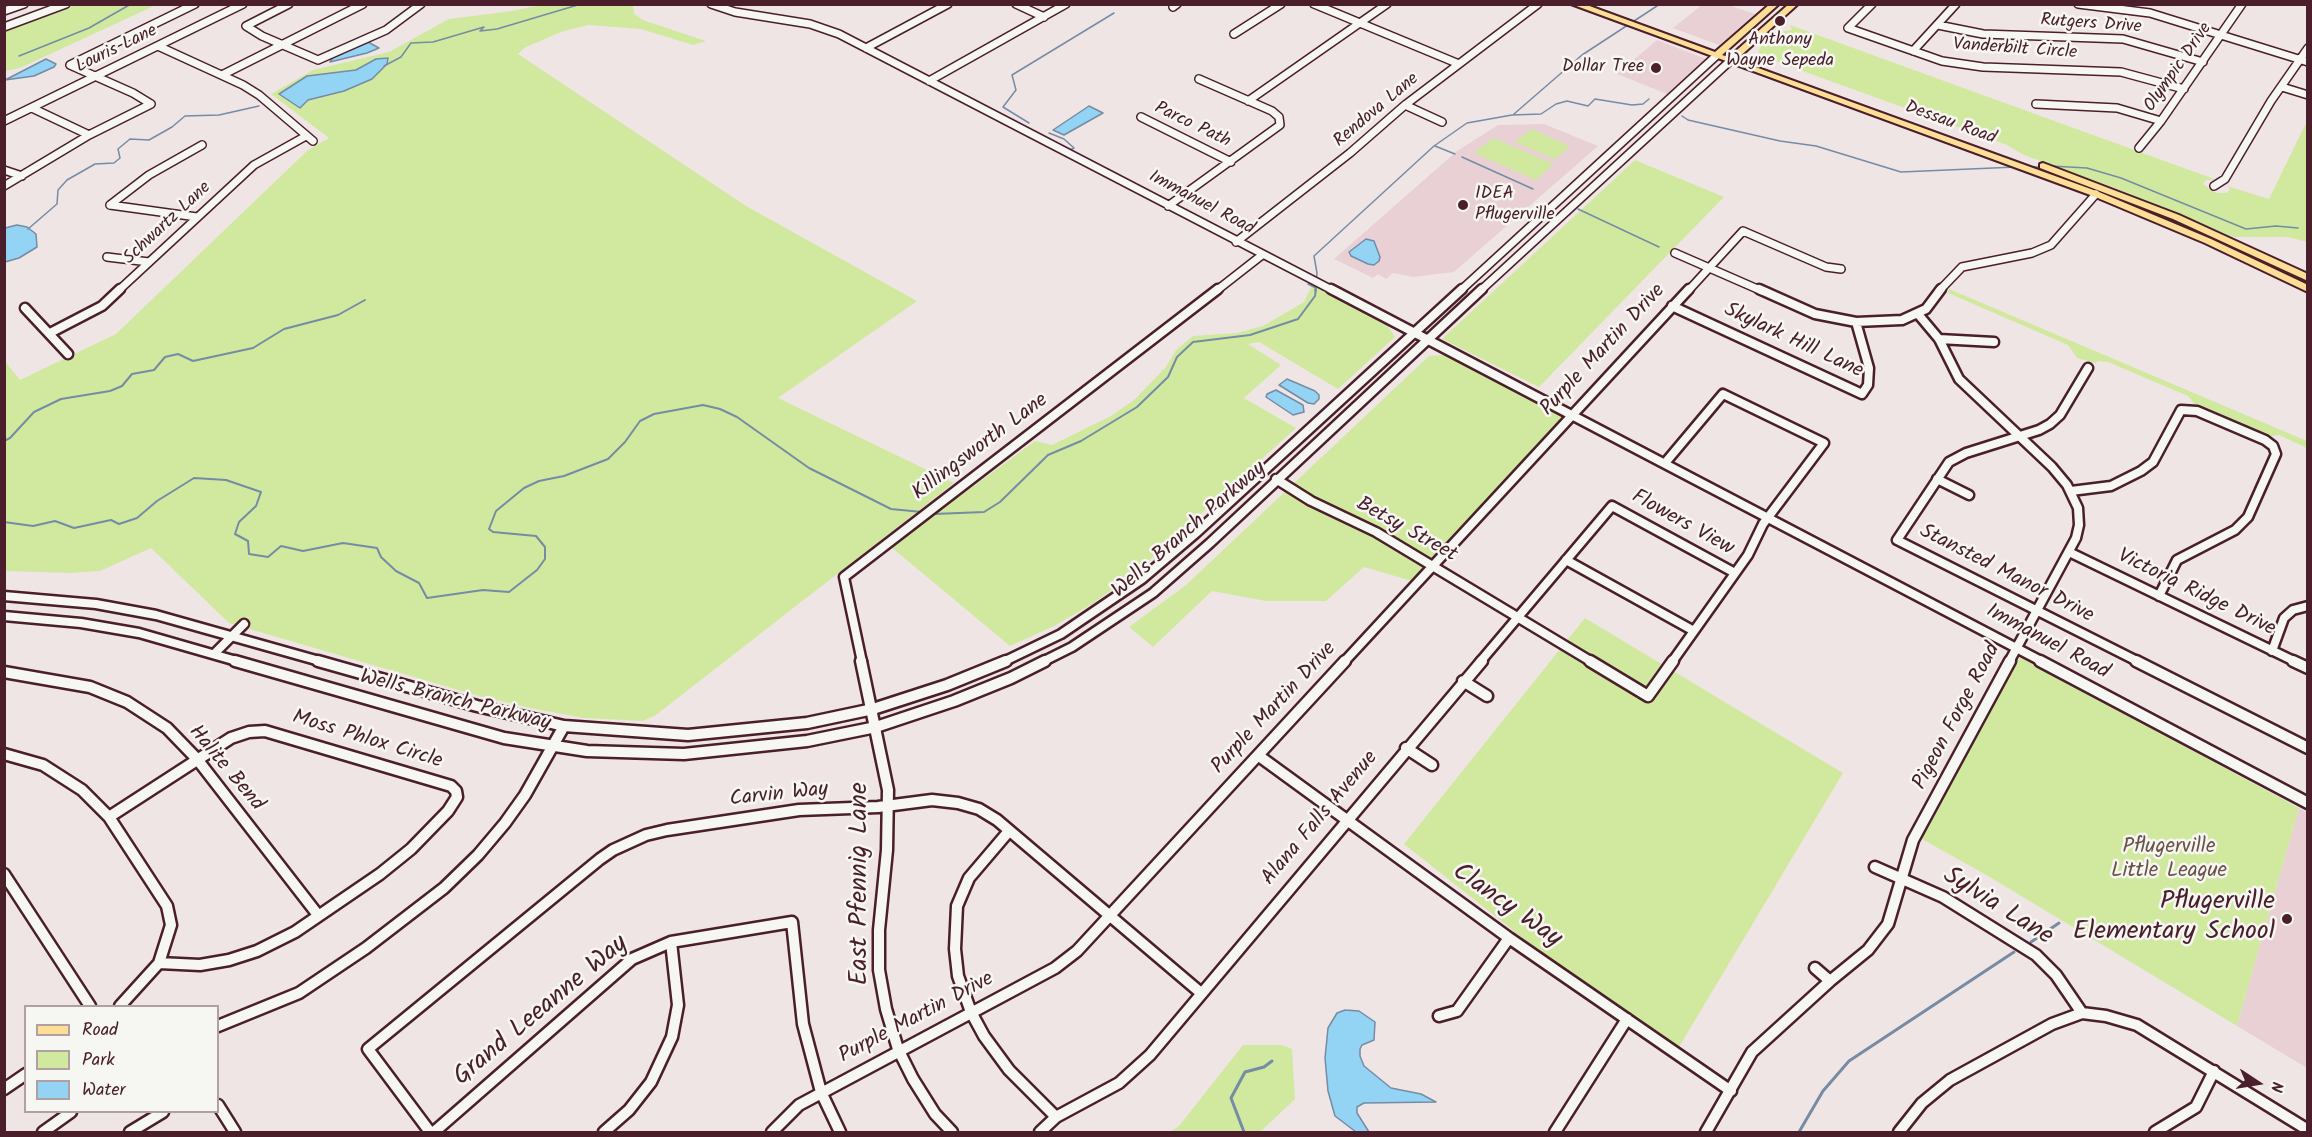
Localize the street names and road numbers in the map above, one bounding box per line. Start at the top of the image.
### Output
street label: Rutgers Drive [2040,11,2142,39]
street label: Olympic Drive [2140,19,2218,117]
street label: Louris Lane [73,21,161,79]
street label: Vanderbilt Circle [1952,35,2078,65]
street label: Rendova Lane [1330,69,1424,153]
street label: Parco Path [1150,98,1234,154]
street label: Dessau Road [1901,98,1999,150]
street label: Immanuel Road [1144,167,1258,241]
street label: Schwartz Lane [120,178,216,270]
street label: Purple Martin Drive [1536,280,1672,422]
street label: Skylark Hill Lane [1719,299,1867,385]
street label: Killingsworth Lane [908,389,1054,507]
street label: Wells Branch Parkway [1108,457,1272,605]
street label: Flowers View [1626,486,1738,562]
street label: Betsy Street [1351,493,1461,569]
street label: Stansted Manor Drive [1915,520,2097,630]
street label: Victoria Ridge Drive [2113,545,2279,643]
street label: Immanuel Road [1981,600,2113,686]
street label: Purple Martin Drive [1207,638,1343,780]
street label: Pigeon Forge Road [1909,639,2007,795]
street label: Wells Branch Parkway [357,666,553,738]
street label: Moss Phlox Circle [289,706,445,776]
street label: Halite Bend [182,721,268,817]
street label: Alana Falls Avenue [1258,747,1384,891]
street label: Carvin Way [728,778,830,814]
street label: East Pfennig Lane [846,782,878,986]
street label: Clancy Way [1445,858,1567,956]
street label: Sylvia Lane [1936,862,2058,954]
street label: Grand Leeanne Way [448,930,636,1094]
street label: Purple Martin Drive [835,968,999,1070]

